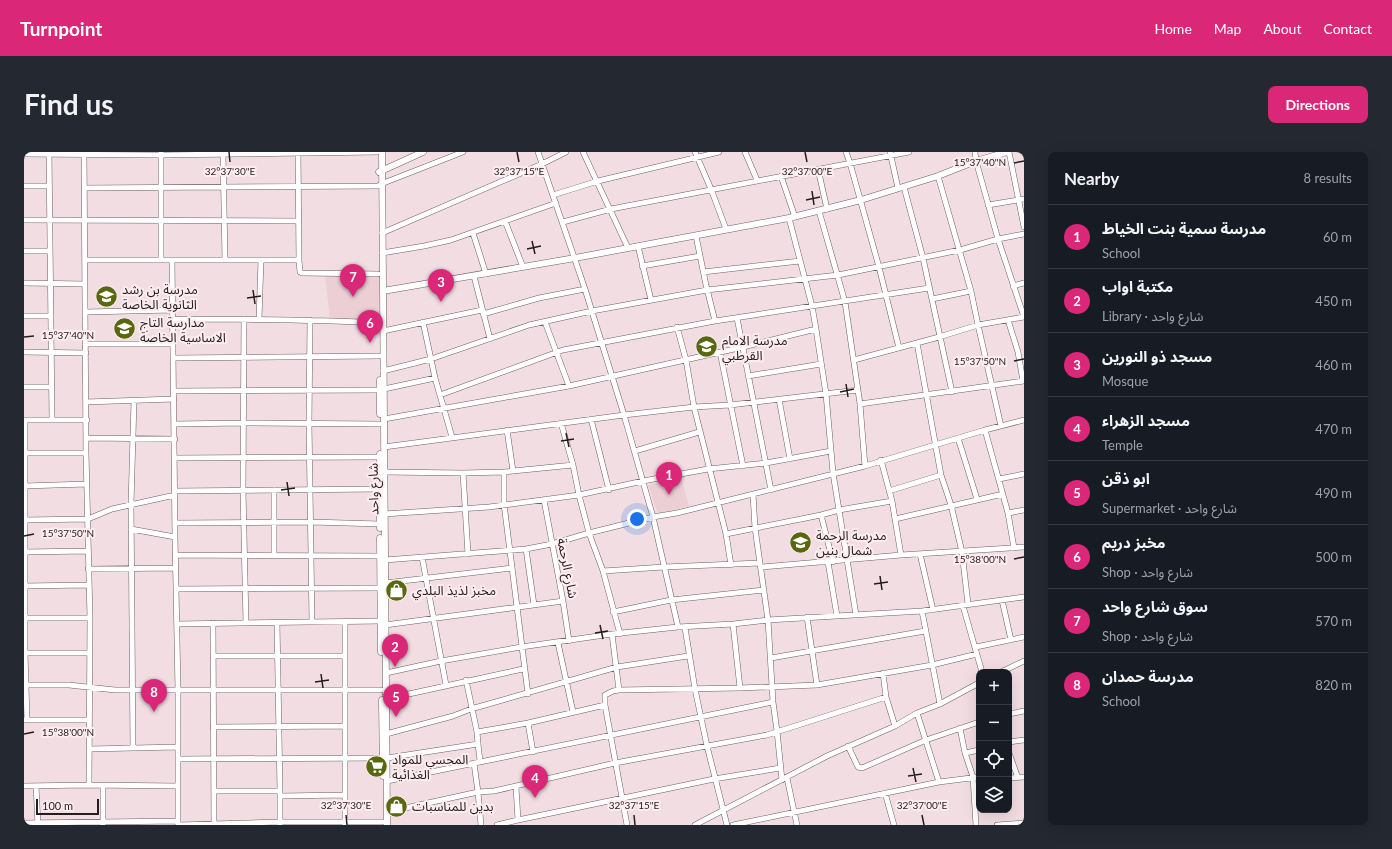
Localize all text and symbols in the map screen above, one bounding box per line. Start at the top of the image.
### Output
text: Turnpoint [20,17,102,40]
text: Home [1154,20,1192,37]
text: Map [1214,20,1241,37]
text: About [1263,20,1301,37]
text: Contact [1323,20,1372,37]
button: Directions [1268,86,1368,123]
text: Find us [24,87,114,121]
text: 15°37'40"N [954,156,1006,168]
text: 32°37'30"E [205,165,255,177]
text: 32°37'15"E [494,165,544,177]
text: 32°37'00"E [782,165,832,177]
text: Nearby [1064,168,1119,189]
text: 8 results [1304,170,1352,186]
text: مدرسة سمية بنت الخياط [1102,219,1266,237]
text: 1 [1073,229,1081,245]
text: 60 m [1323,229,1352,245]
text: School [1102,245,1140,261]
pin: 7 [340,264,366,297]
pin: 3 [428,269,454,302]
text: مكتبة اواب [1102,277,1173,295]
place label: مدرسة بن رشد الثانوية الخاصة [122,281,198,312]
school or university icon: مدرسة بن رشد الثانوية الخاصة [93,283,119,309]
text: 2 [1073,293,1081,309]
text: 450 m [1315,293,1352,309]
text: Library · شارع واحد [1102,308,1203,324]
pin: 6 [357,310,383,343]
place label: مدارسة التاج الاساسية الخاصة [140,314,226,345]
school or university icon: مدارسة التاج الاساسية الخاصة [112,316,138,342]
text: 15°37'40"N [42,329,94,341]
place label: مدرسة الامام القرطبي [722,332,788,366]
school or university icon: مدرسة الامام القرطبي [693,334,719,360]
text: مسجد ذو النورين [1102,347,1212,365]
text: 15°37'50"N [954,355,1006,367]
text: 3 [1073,357,1081,373]
text: 460 m [1315,357,1352,373]
text: Mosque [1102,373,1148,389]
text: مسجد الزهراء [1102,411,1190,429]
text: 4 [1073,421,1081,437]
text: 470 m [1315,421,1352,437]
text: Temple [1102,437,1143,453]
pin: 1 [656,462,682,495]
street label: شارع واحد [365,463,384,515]
text: ابو ذقن [1102,469,1150,487]
text: 5 [1073,485,1081,501]
text: 490 m [1315,485,1352,501]
text: Supermarket · شارع واحد [1102,500,1237,516]
your location [627,509,647,529]
text: 15°37'50"N [42,527,94,539]
place label: مدرسة الرحمة شمال بنين [816,527,887,559]
school or university icon: مدرسة الرحمة شمال بنين [787,529,813,555]
text: مخبز دريم [1102,533,1165,551]
street label: شارع الرحمة [551,536,582,600]
text: 6 [1073,549,1081,565]
text: 500 m [1315,549,1352,565]
text: 15°38'00"N [954,553,1006,565]
text: Shop · شارع واحد [1102,564,1193,580]
shop icon: مخبز لذيذ البلدي [383,577,409,603]
place label: مخبز لذيذ البلدي [412,582,496,601]
text: سوق شارع واحد [1102,597,1208,615]
text: 7 [1073,613,1081,629]
text: 570 m [1315,613,1352,629]
text: Shop · شارع واحد [1102,628,1193,644]
pin: 2 [382,634,408,667]
text: مدرسة حمدان [1102,667,1194,685]
map controls [976,669,1012,813]
button: + [976,669,1012,705]
text: 8 [1073,677,1081,693]
text: 820 m [1315,677,1352,693]
pin: 8 [141,679,167,712]
pin: 5 [383,684,409,717]
text: School [1102,693,1140,709]
button: − [976,705,1012,741]
text: 15°38'00"N [42,726,94,738]
button: locate [976,741,1012,777]
place label: المحسي للمواد الغذائية [392,751,468,782]
supermarket icon: المحسي للمواد الغذائية [363,753,389,779]
pin: 4 [522,765,548,798]
button: layers [976,777,1012,813]
shop icon: بدين للمناسبات [384,793,410,819]
scale bar [36,797,99,816]
place label: بدين للمناسبات [412,798,494,815]
text: 100 m [42,799,73,812]
text: 32°37'30"E [321,799,371,811]
text: 32°37'15"E [609,799,659,811]
text: 32°37'00"E [897,799,947,811]

